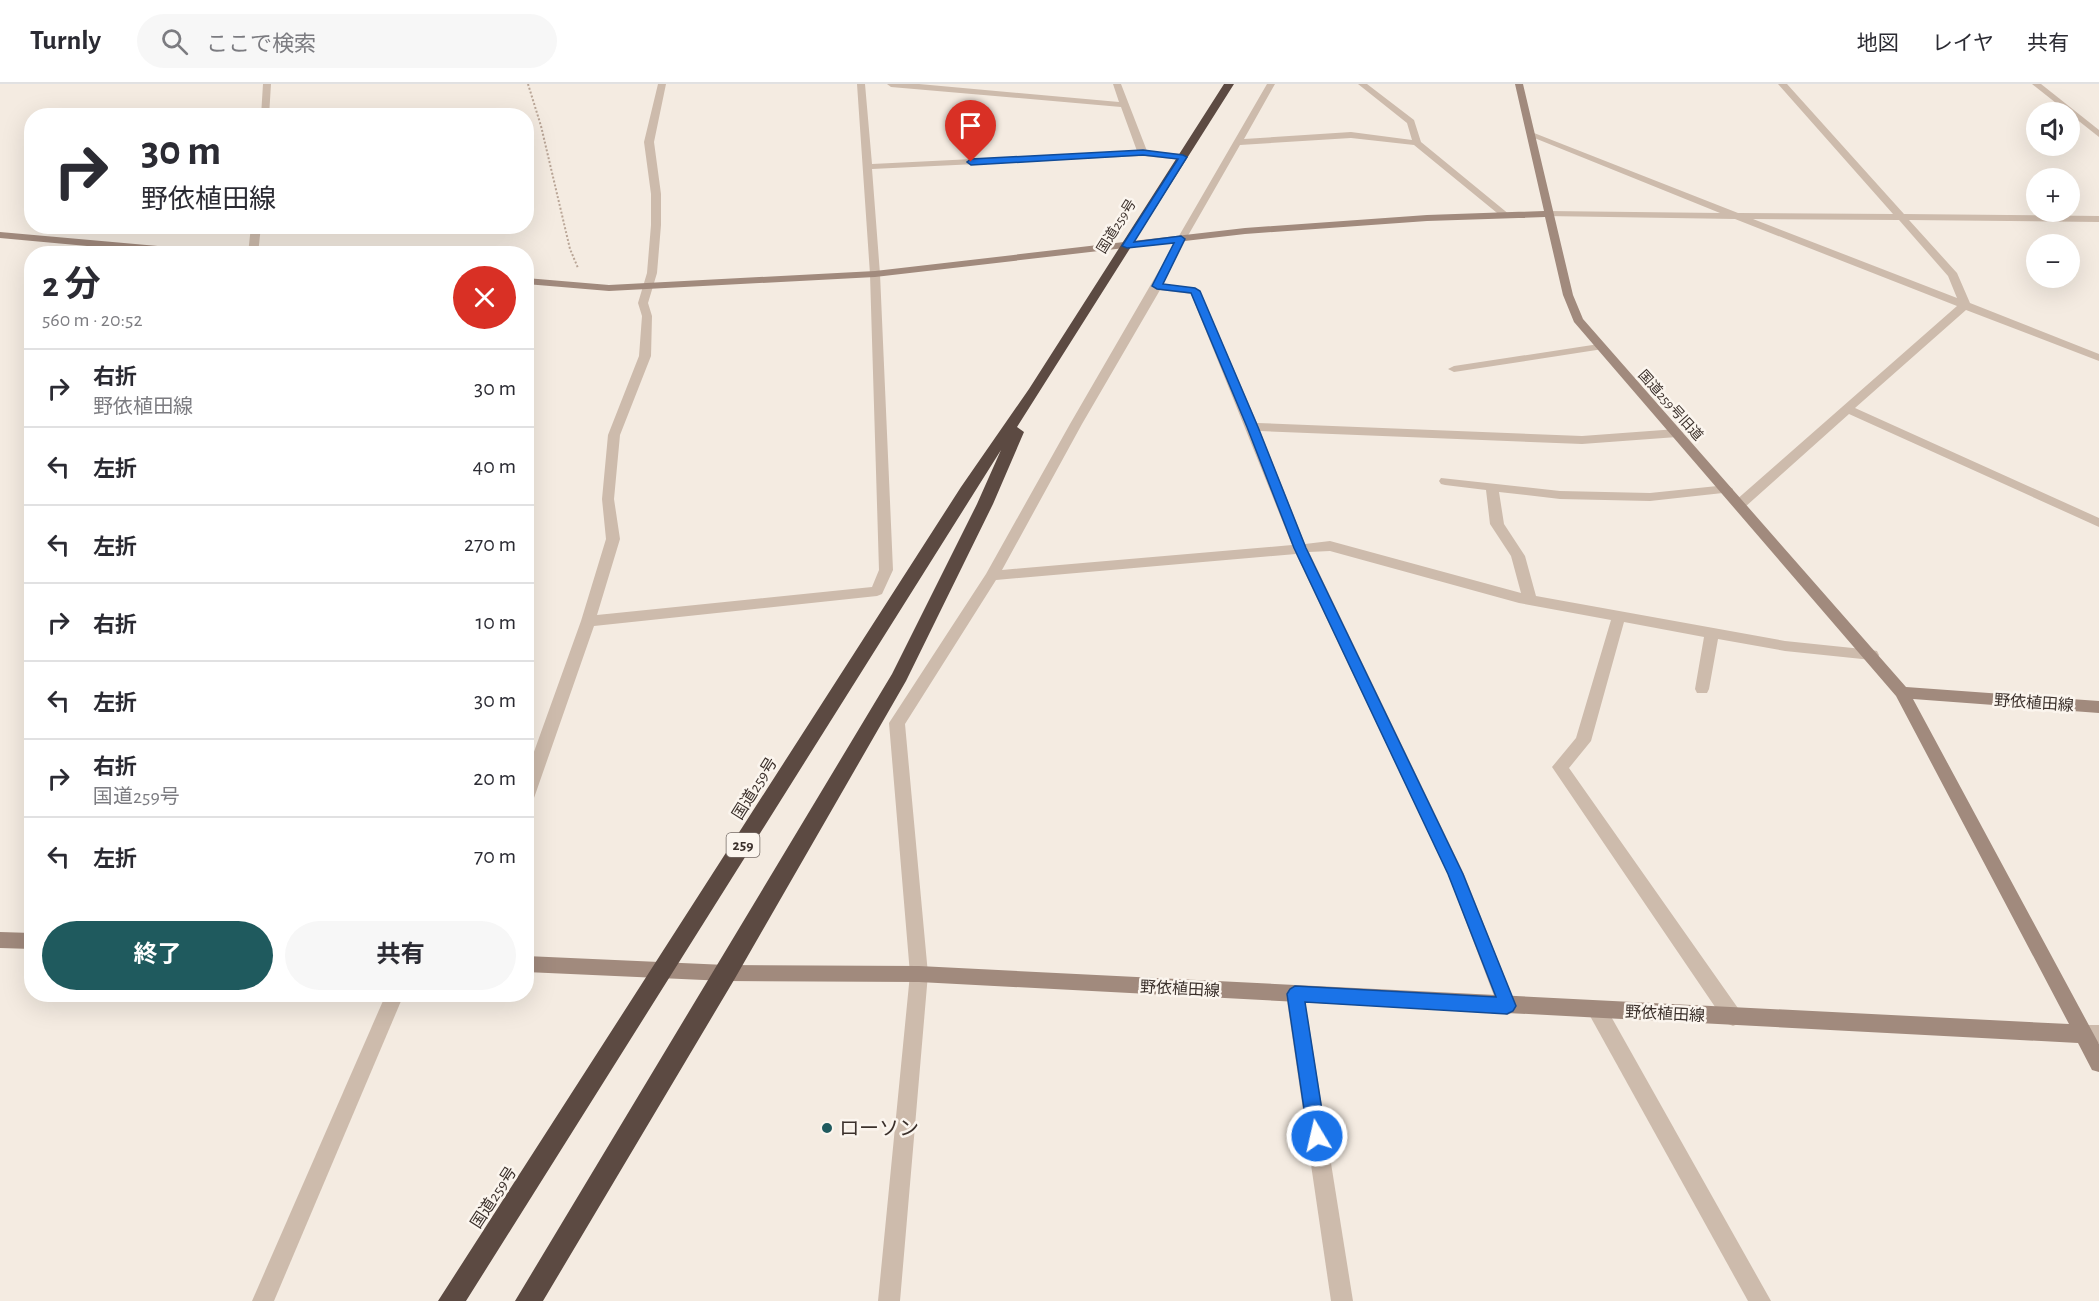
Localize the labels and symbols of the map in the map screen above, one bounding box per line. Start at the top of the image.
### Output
pin [945,100,996,162]
street label: 国道259号 [1094,197,1139,256]
street label: 国道259号旧道 [1635,367,1706,443]
street label: 野依植田線 [1993,691,2074,714]
street label: 国道259号 [729,754,780,822]
road number: 259 [726,833,760,857]
street label: 野依植田線 [1140,978,1220,999]
street label: 野依植田線 [1625,1003,1705,1024]
position arrow [1285,1104,1349,1168]
place label: ローソン [839,1119,919,1139]
marker: ローソン [820,1121,834,1135]
street label: 国道259号 [467,1163,519,1231]

